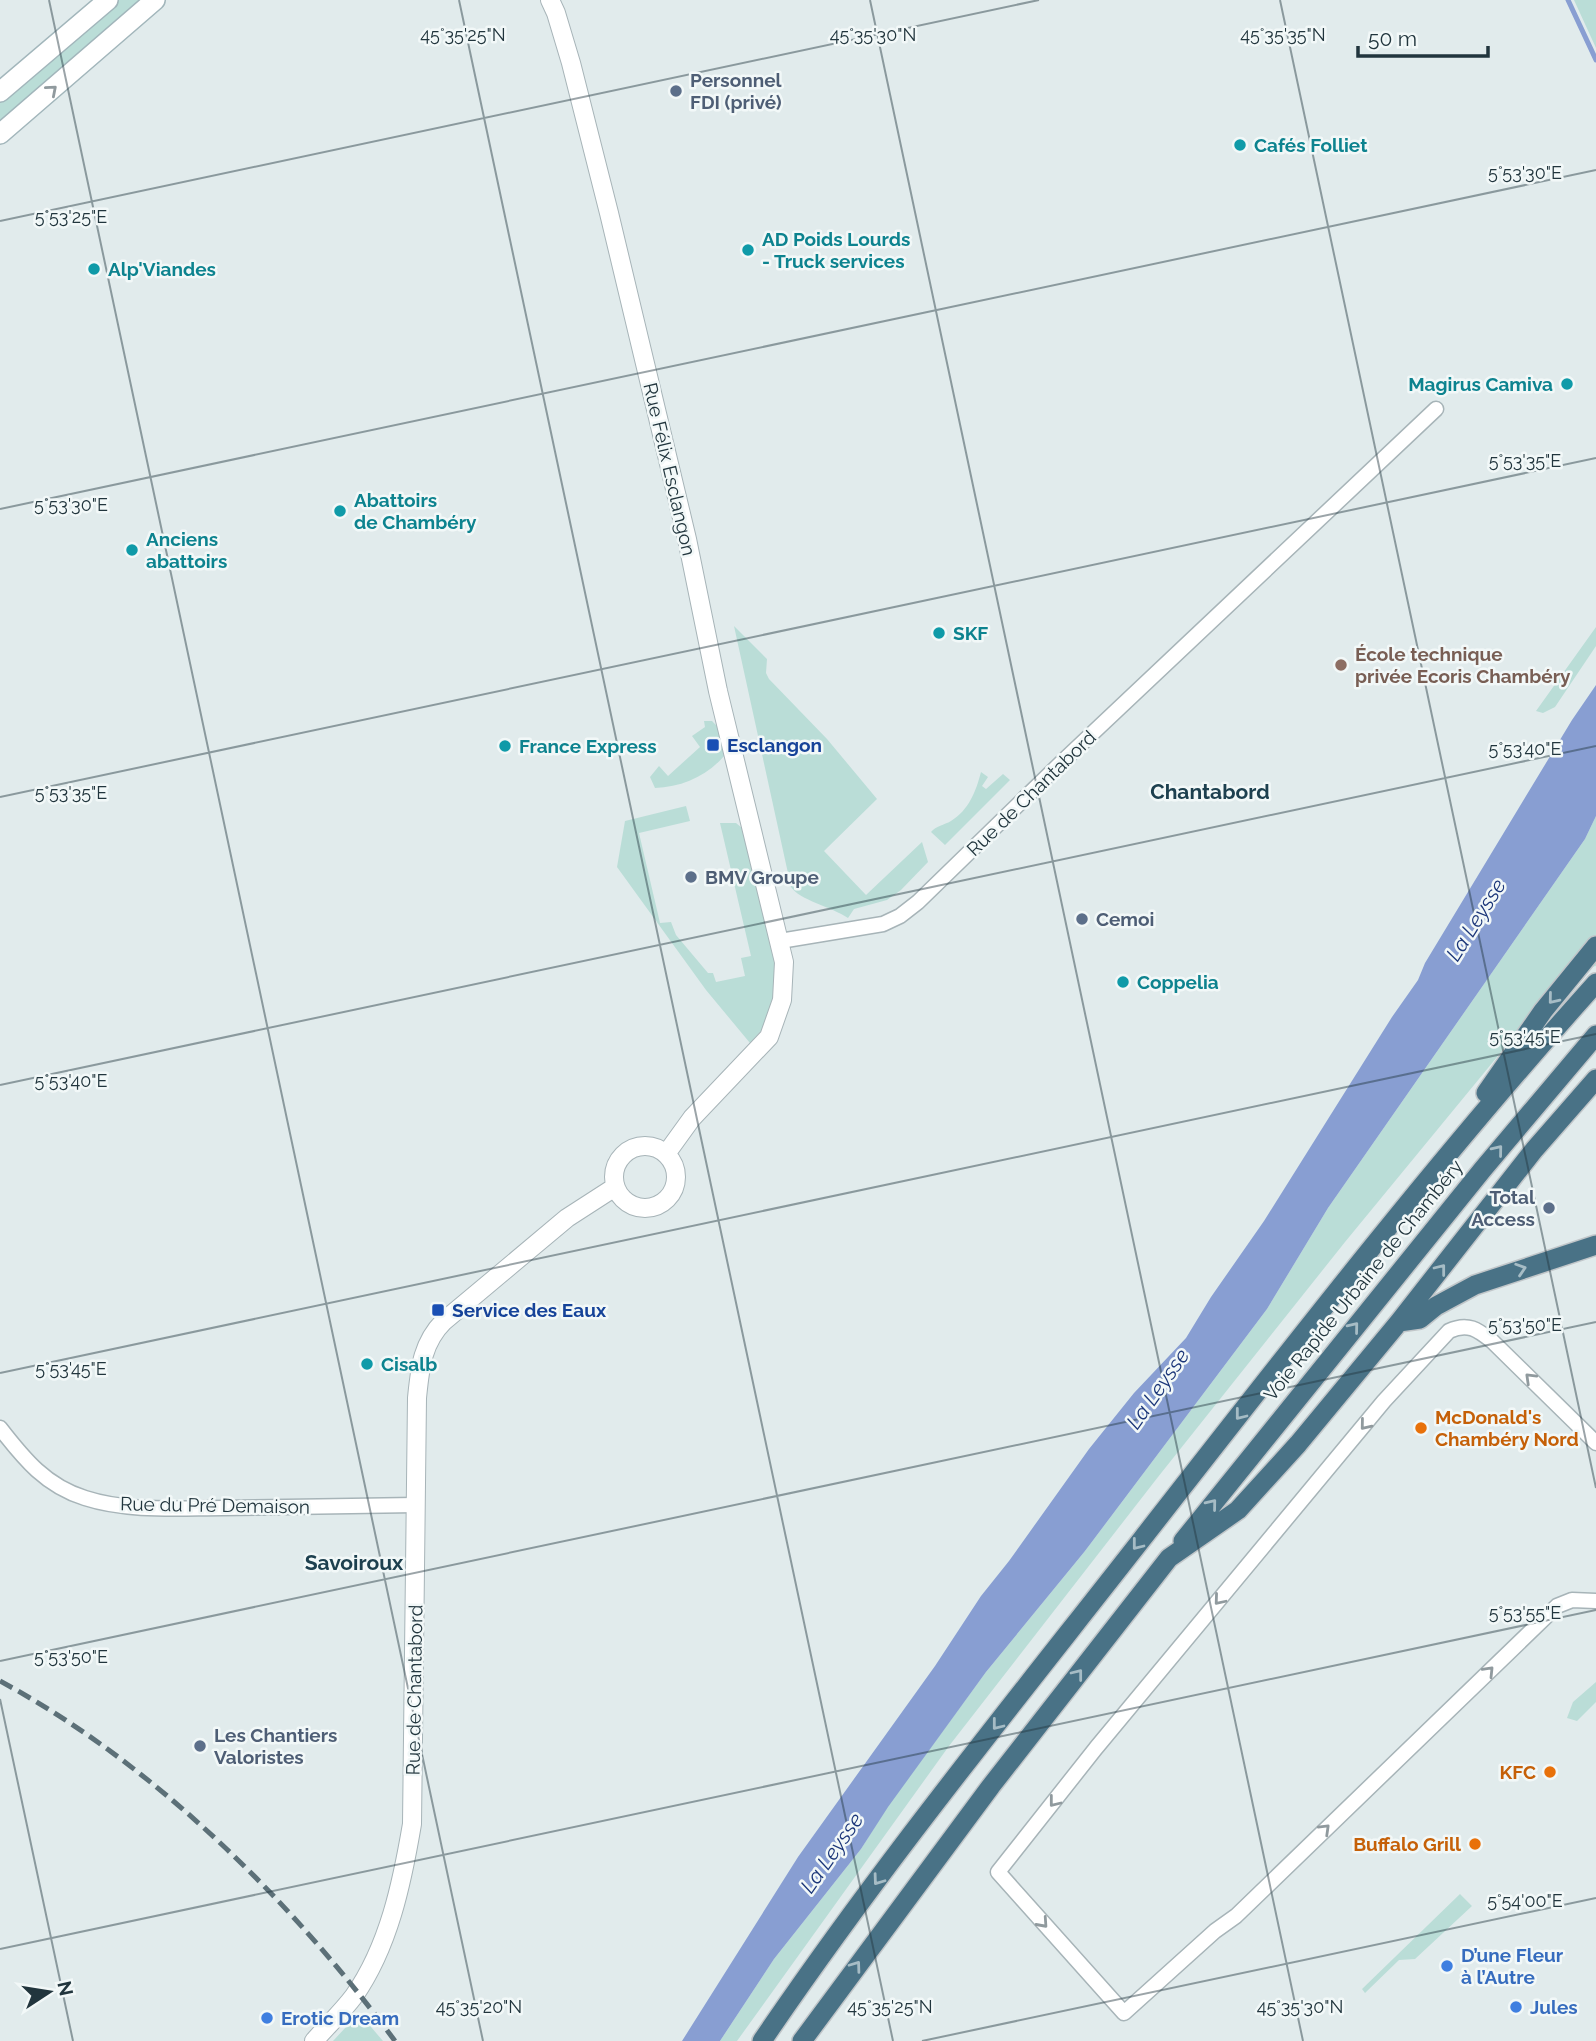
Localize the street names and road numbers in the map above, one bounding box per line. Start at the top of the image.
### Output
street label: Rue Félix Esclangon [639,380,701,558]
street label: Rue de Chantabord [962,726,1100,860]
street label: Voie Rapide Urbaine de Chambéry [1259,1155,1467,1405]
street label: Rue du Pré Demaison [120,1492,310,1518]
street label: Rue de Chantabord [402,1604,426,1776]

